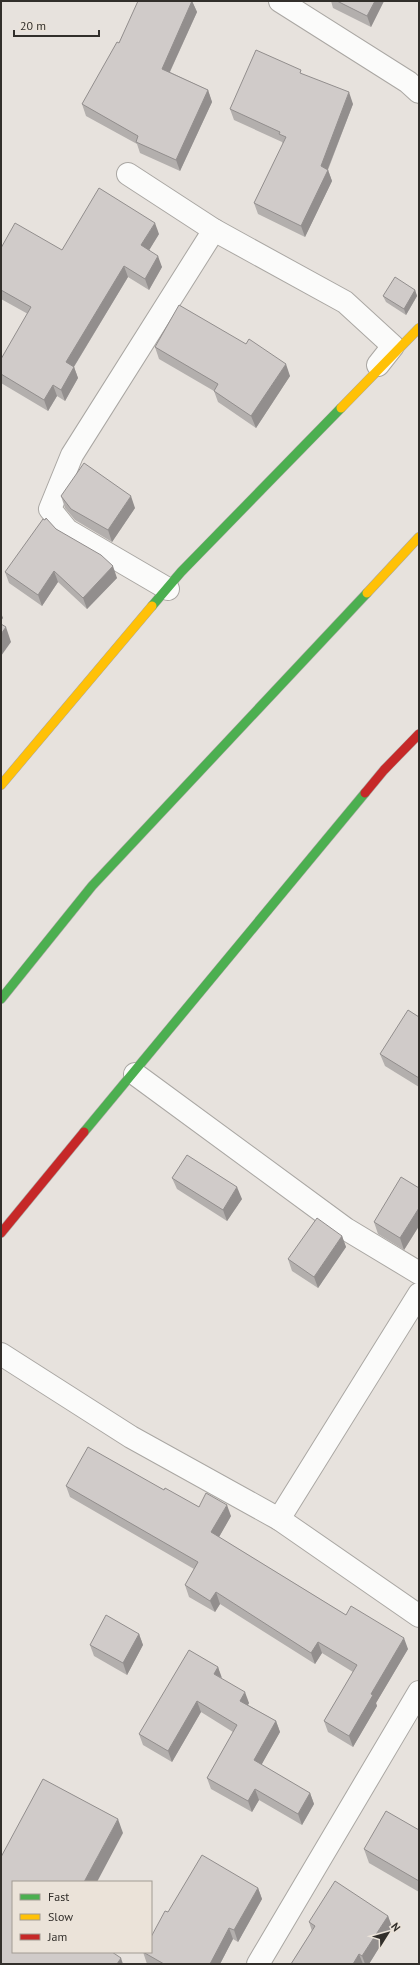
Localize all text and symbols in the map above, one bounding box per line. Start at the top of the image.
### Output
scale bar [14,12,99,38]
text: 20 m [20,18,46,33]
legend [12,1881,152,1953]
text: Fast [48,1889,69,1904]
text: Slow [48,1909,73,1924]
north arrow [368,1913,408,1953]
text: N [388,1920,404,1934]
text: Jam [47,1929,67,1944]

